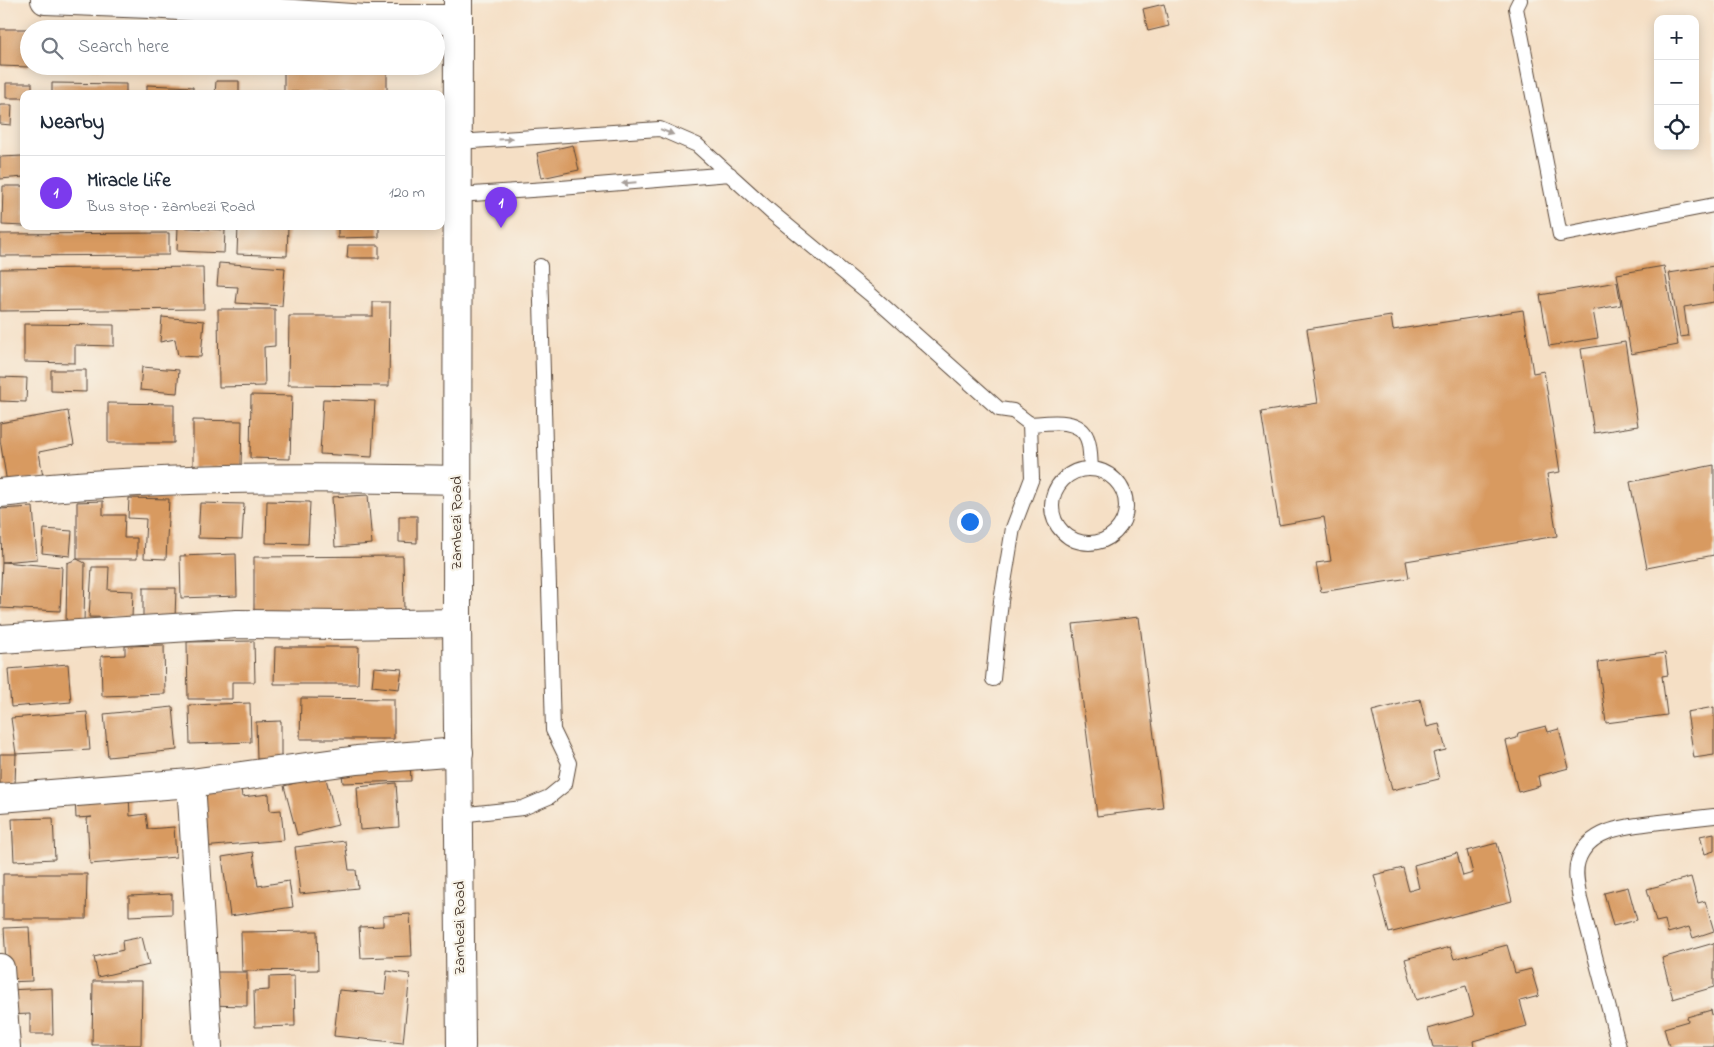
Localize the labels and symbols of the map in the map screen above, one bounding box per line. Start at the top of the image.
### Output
one-way arrow [660,128,675,136]
one-way arrow [498,135,514,143]
one-way arrow [620,179,636,187]
pin: 1 [485,187,517,228]
street label: Zambezi Road [445,476,469,570]
your location [957,509,983,535]
street label: Zambezi Road [448,881,472,975]

